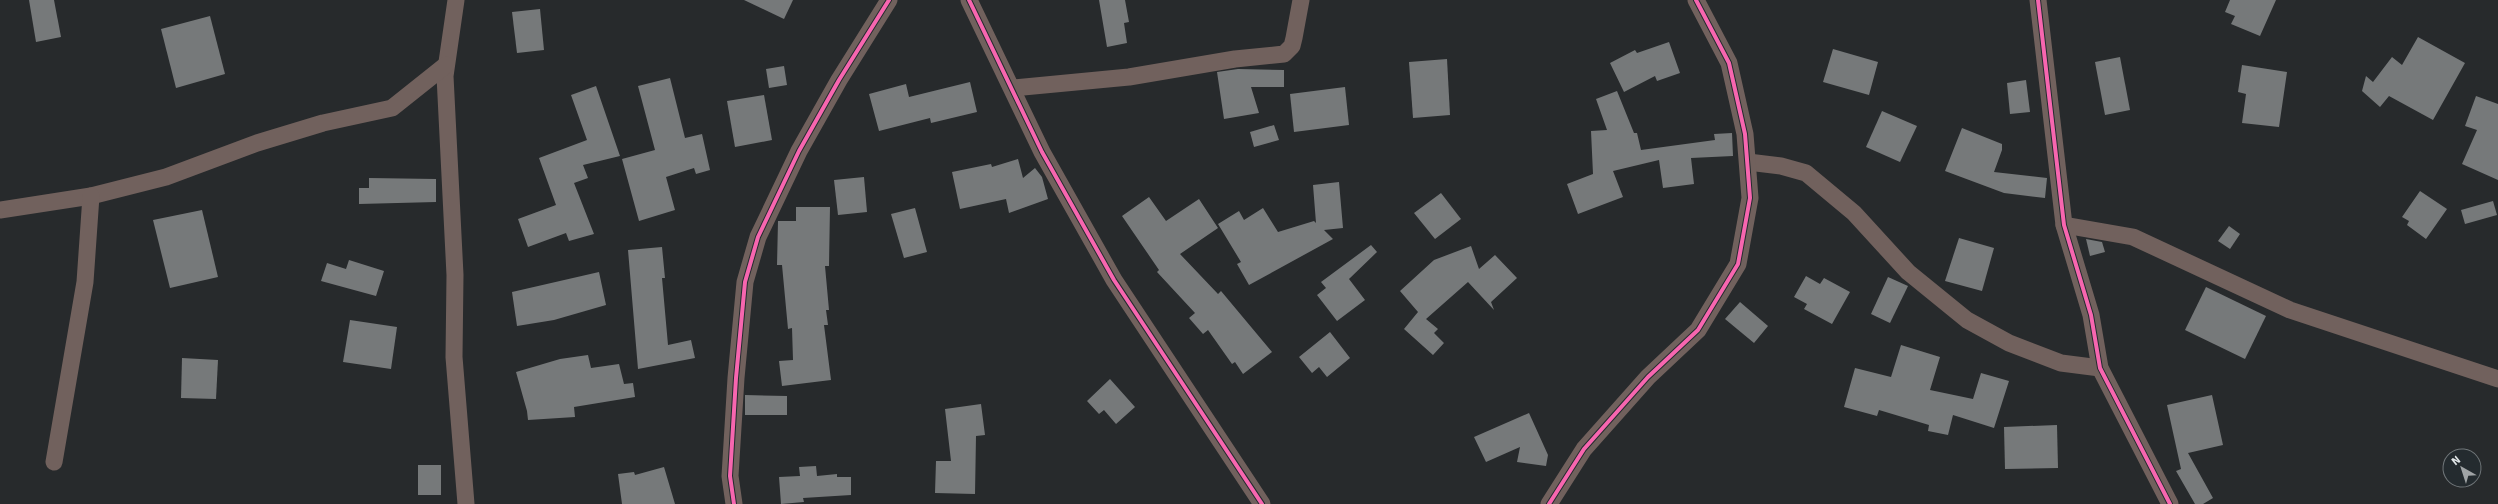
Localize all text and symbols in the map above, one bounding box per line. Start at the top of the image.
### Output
north arrow [2442,448,2482,488]
text: N [2449,453,2463,468]

